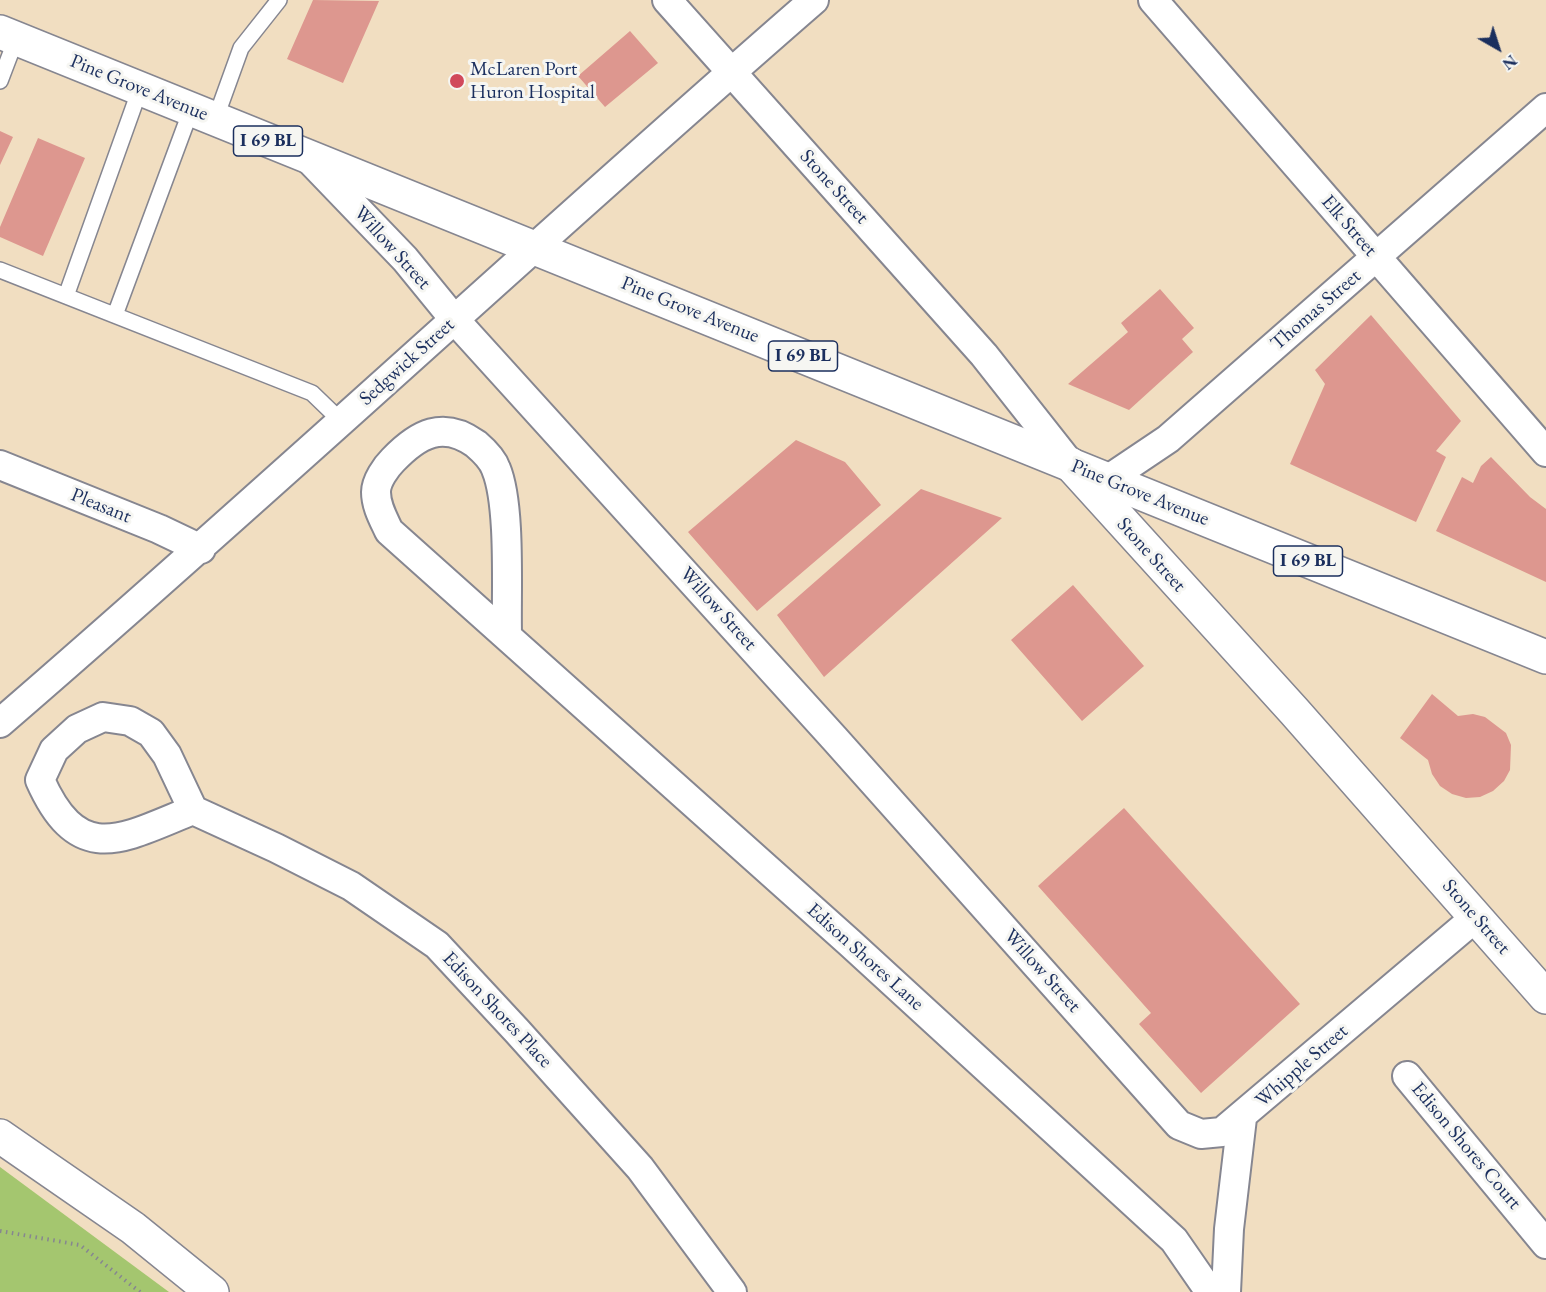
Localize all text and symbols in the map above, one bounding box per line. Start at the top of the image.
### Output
north arrow [1468,18,1528,78]
street label: Pine Grove Avenue [67,49,211,127]
text: N [1498,50,1521,75]
place label: McLaren Port Huron Hospital [470,58,595,105]
marker: McLaren Port Huron Hospital [448,72,466,90]
road number: I 69 BL [234,126,302,156]
street label: Stone Street [794,145,874,229]
street label: Elk Street [1316,190,1382,262]
street label: Willow Street [348,201,436,295]
street label: Thomas Street [1266,264,1366,356]
street label: Pine Grove Avenue [618,271,762,349]
street label: Sedgwick Street [354,313,460,411]
road number: I 69 BL [768,341,838,371]
street label: Pine Grove Avenue [1068,454,1212,532]
street label: Pleasant [67,483,135,529]
street label: Stone Street [1111,513,1191,597]
road number: I 69 BL [1274,546,1342,576]
street label: Willow Street [674,562,762,656]
street label: Stone Street [1437,874,1515,960]
street label: Edison Shores Lane [802,898,928,1016]
street label: Willow Street [998,924,1086,1018]
street label: Edison Shores Place [437,947,557,1073]
street label: Whipple Street [1251,1019,1353,1113]
street label: Edison Shores Court [1406,1077,1526,1215]

